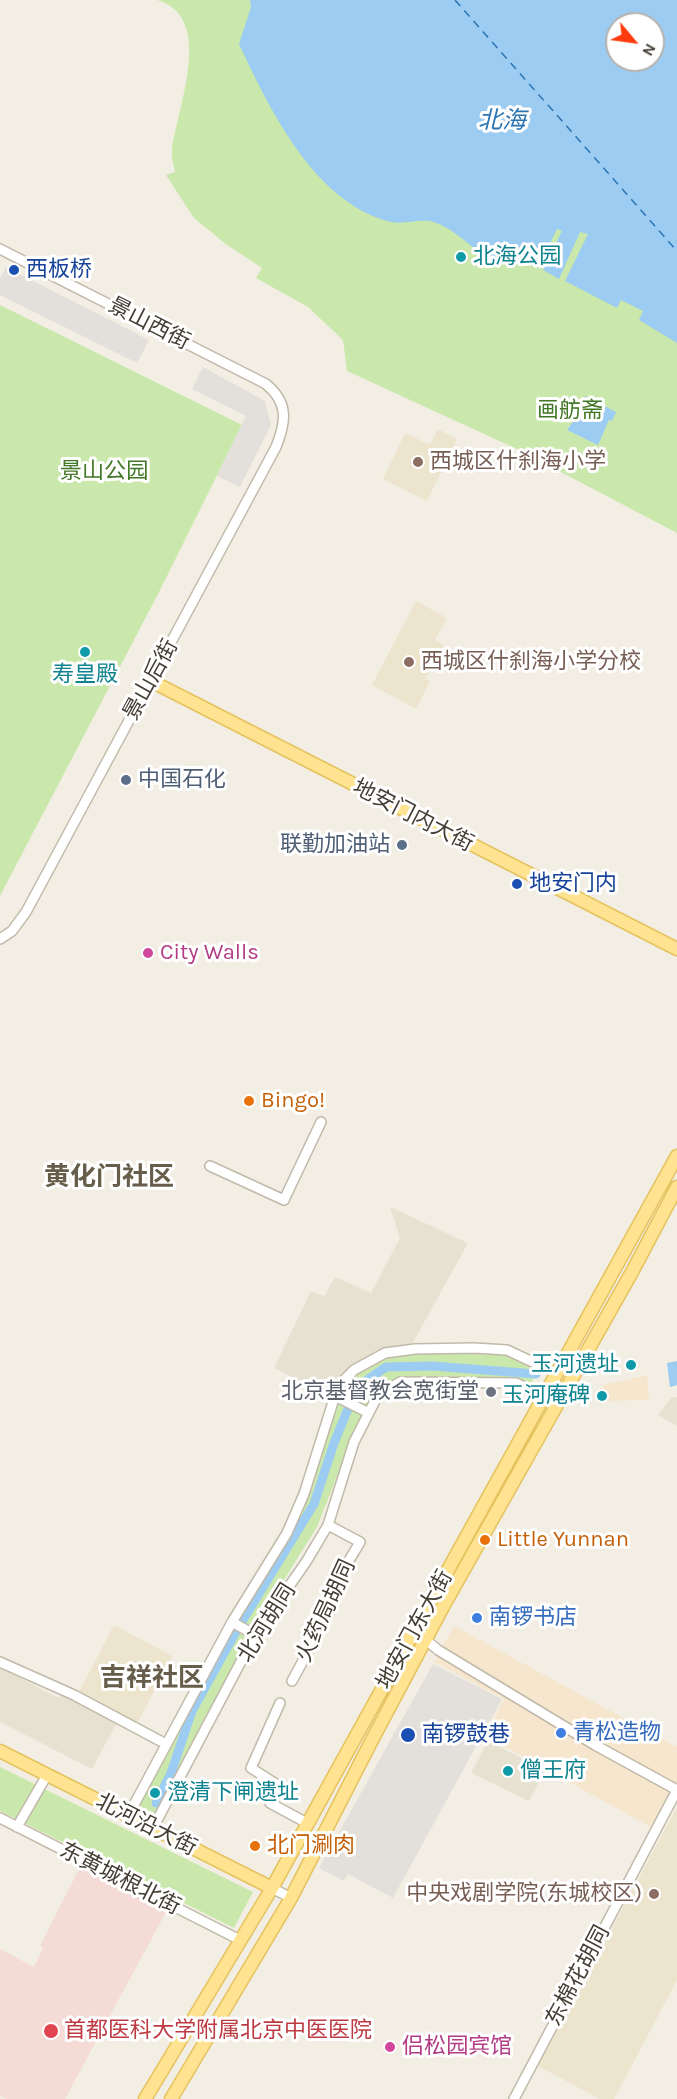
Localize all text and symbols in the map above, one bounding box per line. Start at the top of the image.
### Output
north arrow [605,12,665,72]
text: N [638,40,661,60]
water label: 北海 [478,107,526,135]
place label: 北海公园 [473,244,561,270]
marker: 北海公园 [454,250,468,264]
place label: 西板桥 [26,257,92,283]
marker: 西板桥 [7,263,21,277]
street label: 景山西街 [104,292,194,356]
park label: 画舫斋 [537,398,603,424]
place label: 西城区什刹海小学 [430,449,606,475]
marker: 西城区什刹海小学 [411,455,425,469]
park label: 景山公园 [60,459,148,485]
street label: 景山后街 [118,635,184,725]
marker: 寿皇殿 [78,645,92,659]
place label: 西城区什刹海小学分校 [421,649,641,675]
marker: 西城区什刹海小学分校 [402,655,416,669]
place label: 寿皇殿 [52,662,118,688]
place label: 中国石化 [138,767,226,793]
marker: 中国石化 [119,773,133,787]
street label: 地安门内大街 [348,774,478,858]
place label: 联勤加油站 [280,832,390,858]
marker: 联勤加油站 [395,838,409,852]
place label: 地安门内 [529,871,617,897]
marker: 地安门内 [510,877,524,891]
place label: City Walls [160,940,259,966]
marker: City Walls [141,946,155,960]
place label: Bingo! [261,1088,325,1114]
marker: Bingo! [242,1094,256,1108]
district label: 黄化门社区 [44,1162,174,1194]
place label: 玉河遗址 [531,1352,619,1378]
marker: 玉河遗址 [624,1358,638,1372]
place label: 北京基督教会宽街堂 [281,1379,479,1405]
place label: 玉河庵碑 [502,1383,590,1409]
marker: 北京基督教会宽街堂 [484,1385,498,1399]
marker: 玉河庵碑 [595,1389,609,1403]
place label: Little Yunnan [497,1527,629,1553]
marker: Little Yunnan [478,1533,492,1547]
street label: 火药局胡同 [291,1556,361,1666]
street label: 地安门东大街 [371,1566,459,1694]
street label: 北河胡同 [232,1579,302,1667]
place label: 南锣书店 [489,1605,577,1631]
marker: 南锣书店 [470,1611,484,1625]
district label: 吉祥社区 [100,1663,204,1695]
place label: 青松造物 [573,1720,661,1746]
place label: 南锣鼓巷 [422,1722,510,1748]
marker: 南锣鼓巷 [399,1726,417,1744]
marker: 青松造物 [554,1726,568,1740]
place label: 僧王府 [520,1758,586,1784]
marker: 僧王府 [501,1764,515,1778]
place label: 澄清下闸遗址 [167,1780,299,1806]
marker: 澄清下闸遗址 [148,1786,162,1800]
street label: 北河沿大街 [91,1788,201,1862]
place label: 北门涮肉 [267,1833,355,1859]
street label: 东黄城根北街 [55,1837,185,1921]
marker: 北门涮肉 [248,1839,262,1853]
place label: 中央戏剧学院(东城校区) [406,1881,642,1907]
marker: 中央戏剧学院(东城校区) [647,1887,661,1901]
street label: 东棉花胡同 [541,1921,615,2031]
place label: 首都医科大学附属北京中医医院 [64,2018,372,2044]
marker: 首都医科大学附属北京中医医院 [42,2022,60,2040]
place label: 侣松园宾馆 [402,2034,512,2060]
marker: 侣松园宾馆 [383,2040,397,2054]

